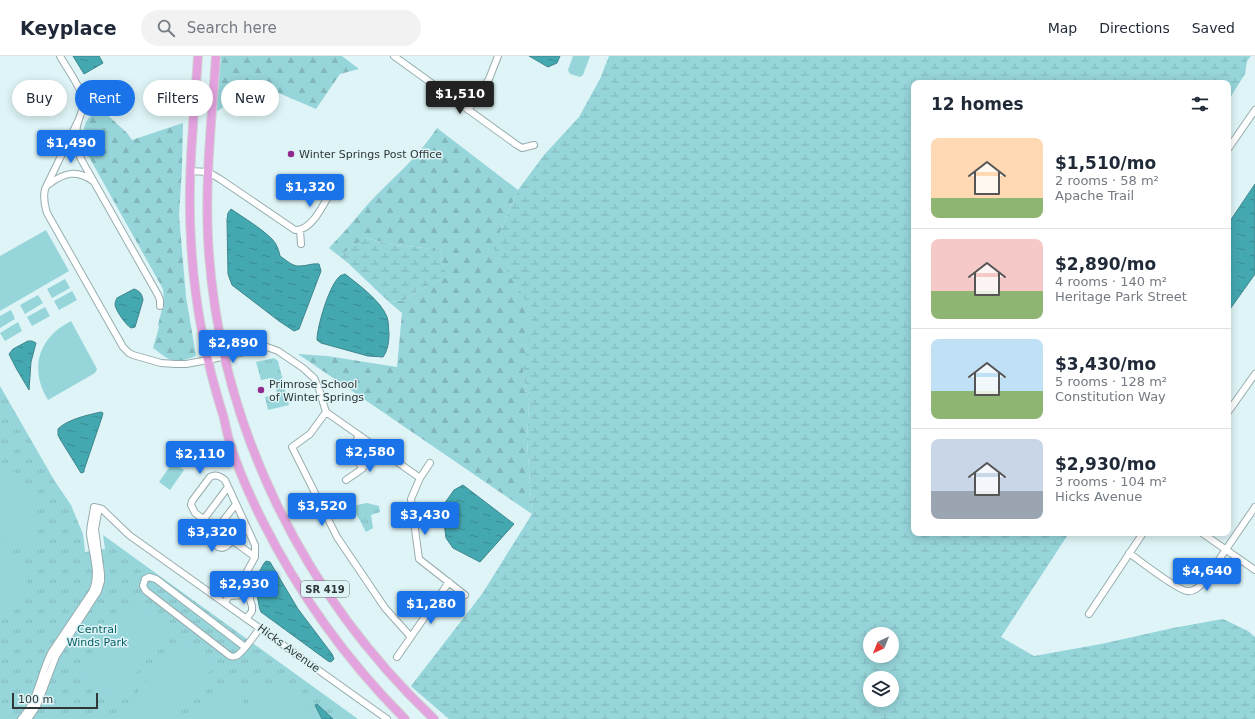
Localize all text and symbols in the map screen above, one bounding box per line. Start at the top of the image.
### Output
search box [141,10,421,46]
text: Keyplace [20,17,117,39]
icon: search [155,17,177,39]
text: Search here [187,19,277,37]
text: Map [1048,20,1077,36]
text: Directions [1099,20,1170,36]
text: Saved [1192,20,1235,36]
chip: Buy [12,80,67,116]
chip: Rent [75,80,135,116]
chip: Filters [143,80,213,116]
chip: New [221,80,279,116]
pin: $1,510 [427,81,493,115]
text: $1,510 [435,86,485,101]
icon: filters [1189,93,1211,115]
text: 12 homes [931,94,1024,114]
pin: $1,490 [38,130,104,164]
text: $1,490 [46,135,96,150]
place label: Winter Springs Post Office [299,148,442,161]
marker: Winter Springs Post Office [286,149,296,159]
text: $1,510/mo [1055,153,1156,173]
icon: home [963,154,1011,202]
text: 2 rooms · 58 m² [1055,173,1159,188]
pin: $1,320 [277,174,343,208]
text: $1,320 [285,179,335,194]
text: Apache Trail [1055,188,1134,203]
text: $2,890/mo [1055,254,1156,274]
icon: home [963,255,1011,303]
text: 4 rooms · 140 m² [1055,274,1167,289]
text: Heritage Park Street [1055,289,1187,304]
pin: $2,890 [200,330,266,364]
text: $2,890 [208,335,258,350]
text: $3,430/mo [1055,354,1156,374]
icon: home [963,355,1011,403]
text: 5 rooms · 128 m² [1055,374,1167,389]
place label: Primrose School of Winter Springs [269,378,364,404]
marker: Primrose School of Winter Springs [256,385,266,395]
text: Constitution Way [1055,389,1166,404]
pin: $2,580 [337,439,403,473]
pin: $2,110 [167,441,233,475]
text: $2,580 [345,444,395,459]
text: $2,110 [175,446,225,461]
text: $2,930/mo [1055,454,1156,474]
icon: home [963,455,1011,503]
text: 3 rooms · 104 m² [1055,474,1167,489]
text: Hicks Avenue [1055,489,1142,504]
pin: $3,520 [289,493,355,527]
text: $3,520 [297,498,347,513]
pin: $3,430 [392,502,458,536]
text: $3,430 [400,507,450,522]
pin: $3,320 [179,519,245,553]
text: $3,320 [187,524,237,539]
pin: $4,640 [1174,558,1240,592]
text: $4,640 [1182,563,1232,578]
pin: $2,930 [211,571,277,605]
text: $2,930 [219,576,269,591]
road number: SR 419 [301,581,349,597]
pin: $1,280 [398,591,464,625]
text: $1,280 [406,596,456,611]
street label: Hicks Avenue [255,621,323,676]
park label: Central Winds Park [67,623,128,649]
north arrow [863,627,899,663]
map controls [863,627,899,707]
button: layers [863,671,899,707]
scale bar [12,691,98,710]
text: 100 m [18,693,53,706]

